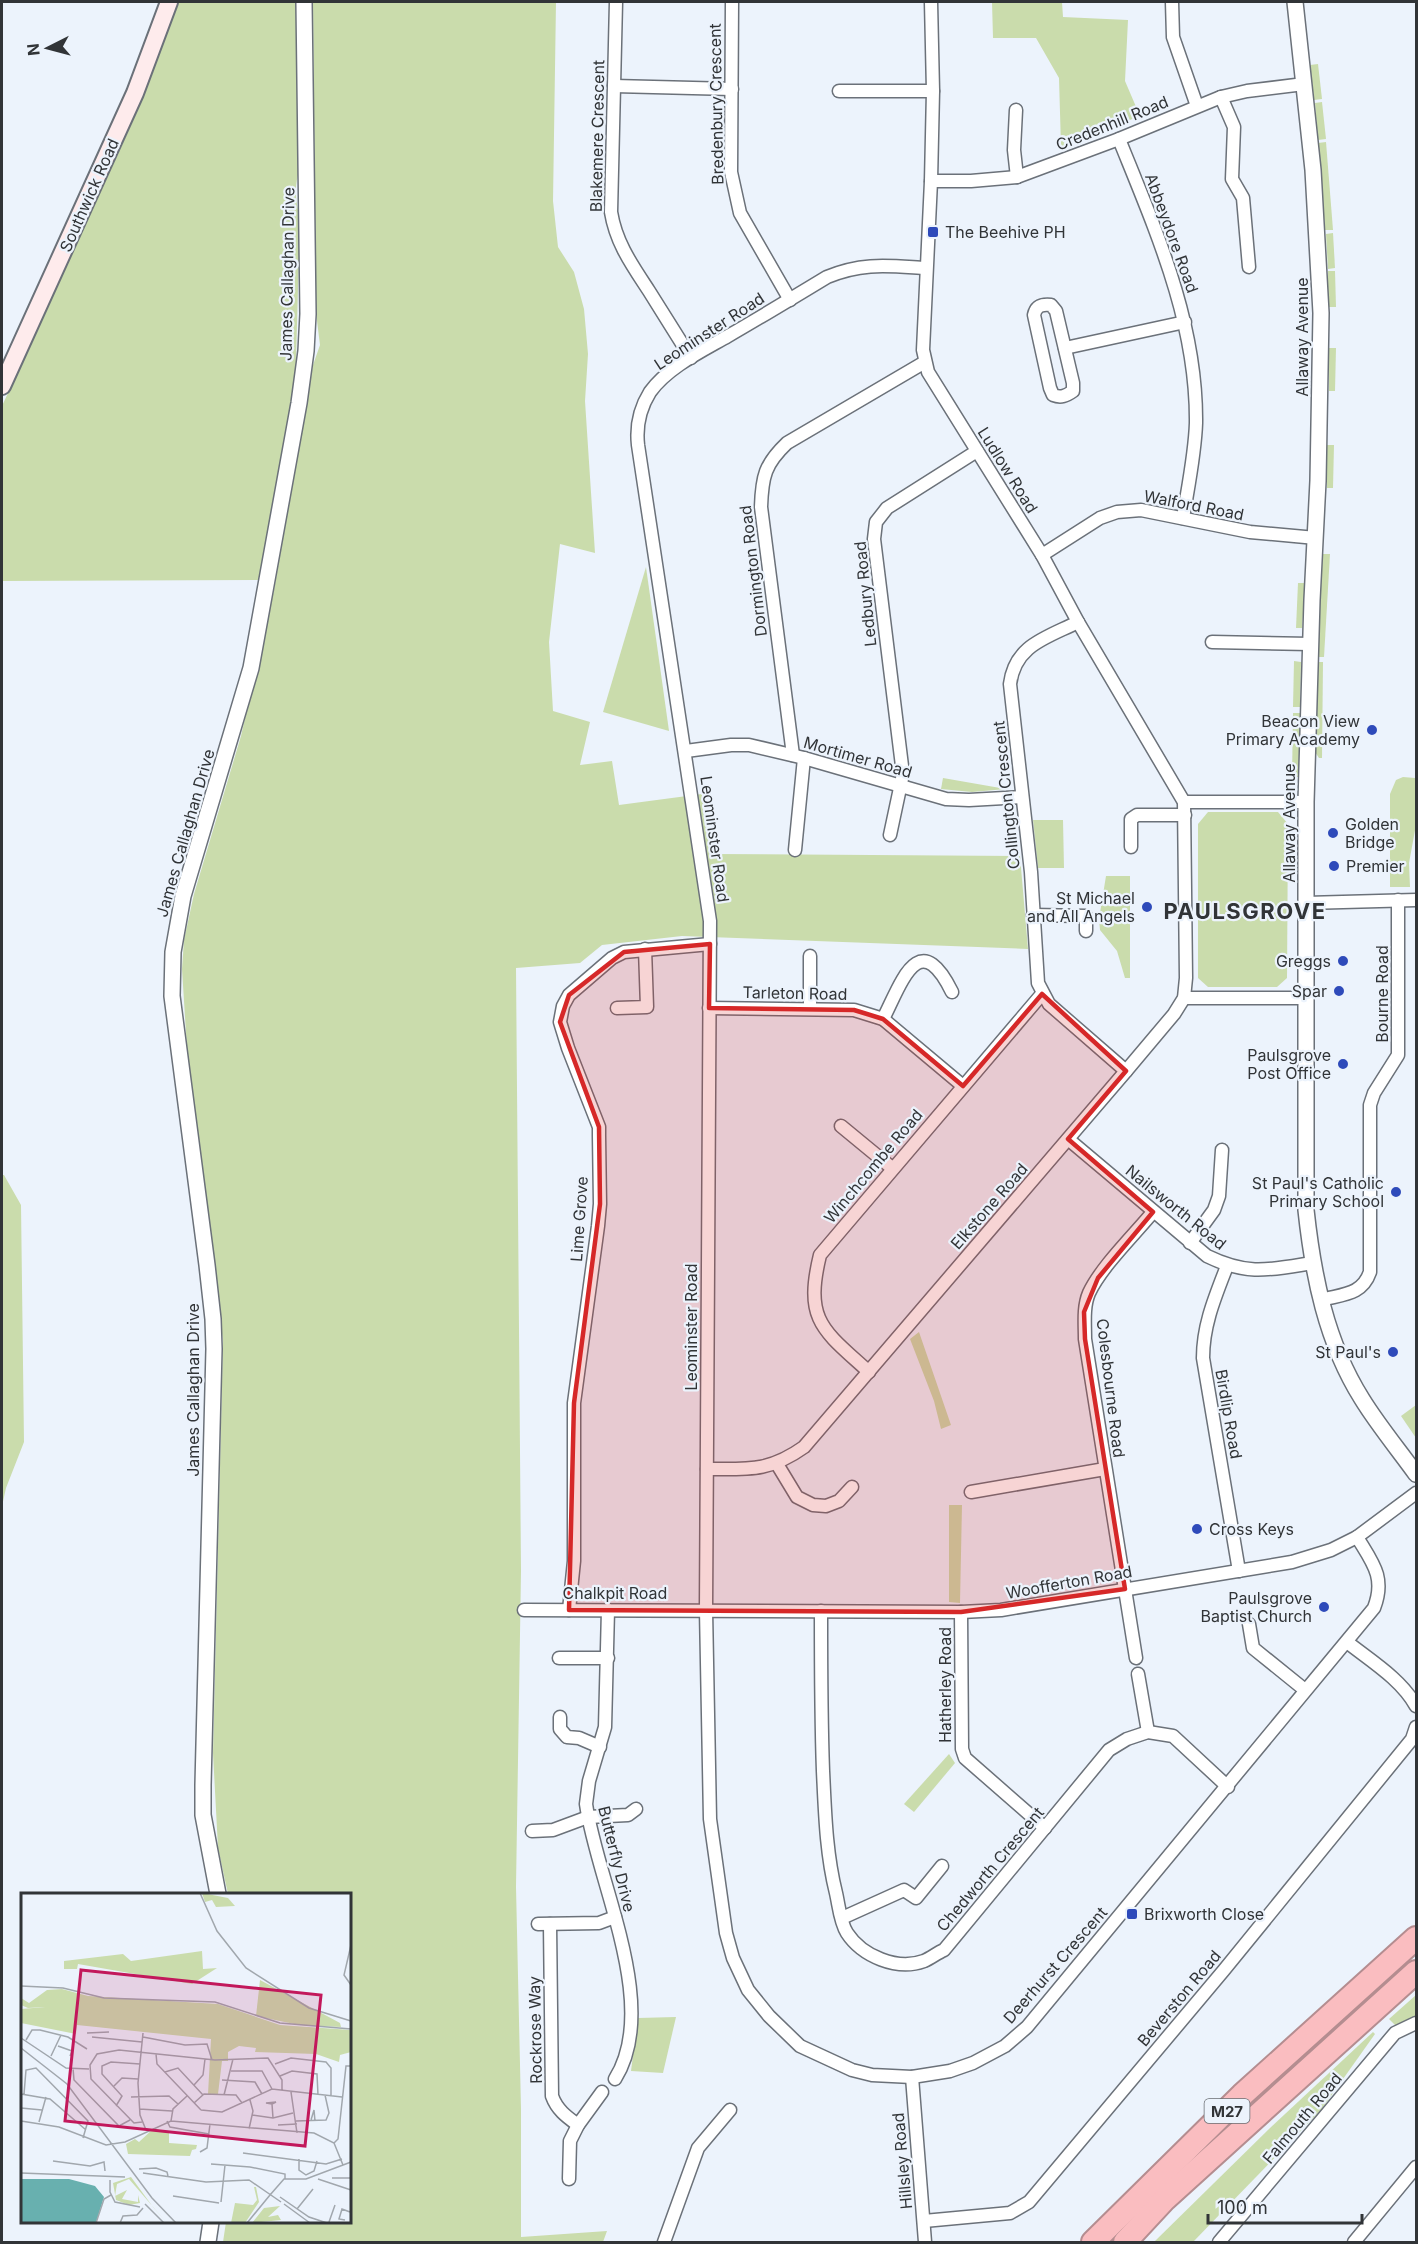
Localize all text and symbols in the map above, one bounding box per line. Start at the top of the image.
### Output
north arrow [18,18,78,78]
street label: Bredenbury Crescent [705,23,727,185]
text: N [22,42,44,57]
street label: Blakemere Crescent [586,60,608,212]
street label: Credenhill Road [1053,91,1171,155]
street label: Southwick Road [55,135,123,255]
street label: Abbeydore Road [1141,170,1203,296]
street label: James Callaghan Drive [275,187,299,361]
place label: The Beehive PH [945,222,1066,242]
marker: The Beehive PH [926,225,940,239]
street label: Allaway Avenue [1292,277,1312,397]
street label: Leominster Road [650,288,768,374]
street label: Ludlow Road [974,423,1042,517]
street label: Walford Road [1142,485,1246,525]
street label: Dormington Road [735,504,771,638]
street label: Ledbury Road [850,540,880,648]
place label: Beacon View Primary Academy [1226,711,1360,749]
street label: Collington Crescent [988,720,1024,870]
marker: Beacon View Primary Academy [1365,723,1379,737]
street label: Mortimer Road [801,732,915,782]
street label: James Callaghan Drive [151,747,219,919]
street label: Allaway Avenue [1279,763,1299,883]
street label: Leominster Road [696,775,734,903]
place label: Golden Bridge [1345,814,1399,852]
marker: Golden Bridge [1326,826,1340,840]
place label: Premier [1346,856,1405,876]
marker: Premier [1327,859,1341,873]
place label: St Michael and All Angels [1027,888,1135,926]
district label: PAULSGROVE [1163,898,1327,924]
marker: St Michael and All Angels [1140,900,1154,914]
street label: Bourne Road [1372,945,1392,1043]
place label: Greggs [1276,951,1331,971]
marker: Greggs [1336,954,1350,968]
place label: Spar [1292,981,1327,1001]
street label: Tarleton Road [742,982,848,1004]
marker: Spar [1332,984,1346,998]
place label: Paulsgrove Post Office [1247,1045,1331,1083]
marker: Paulsgrove Post Office [1336,1057,1350,1071]
street label: Winchcombe Road [819,1105,927,1227]
street label: Elkstone Road [946,1159,1032,1253]
street label: Nailsworth Road [1122,1160,1230,1254]
place label: St Paul's Catholic Primary School [1252,1173,1384,1211]
street label: Lime Grove [566,1176,592,1262]
marker: St Paul's Catholic Primary School [1389,1185,1403,1199]
street label: Leominster Road [681,1263,701,1391]
street label: James Callaghan Drive [183,1303,203,1477]
street label: Colesbourne Road [1093,1317,1129,1459]
place label: St Paul's [1315,1342,1381,1362]
marker: St Paul's [1386,1345,1400,1359]
street label: Birdlip Road [1211,1368,1247,1460]
place label: Cross Keys [1209,1519,1294,1539]
marker: Cross Keys [1190,1522,1204,1536]
street label: Woofferton Road [1004,1561,1134,1603]
street label: Chalkpit Road [563,1583,667,1603]
place label: Paulsgrove Baptist Church [1200,1588,1312,1626]
marker: Paulsgrove Baptist Church [1317,1600,1331,1614]
street label: Hatherley Road [935,1627,955,1743]
street label: Chedworth Crescent [932,1803,1048,1935]
street label: Butterfly Drive [594,1804,640,1914]
inset map [21,1893,351,2223]
street label: Deerhurst Crescent [999,1903,1111,2027]
place label: Brixworth Close [1144,1904,1264,1924]
marker: Brixworth Close [1125,1907,1139,1921]
street label: Beverston Road [1133,1946,1225,2050]
street label: Rockrose Way [524,1976,546,2084]
street label: Falmouth Road [1258,2068,1346,2168]
road number: M27 [1204,2099,1250,2123]
street label: Hillsley Road [888,2112,916,2210]
scale bar [1208,2187,1362,2225]
text: 100 m [1217,2197,1268,2218]

